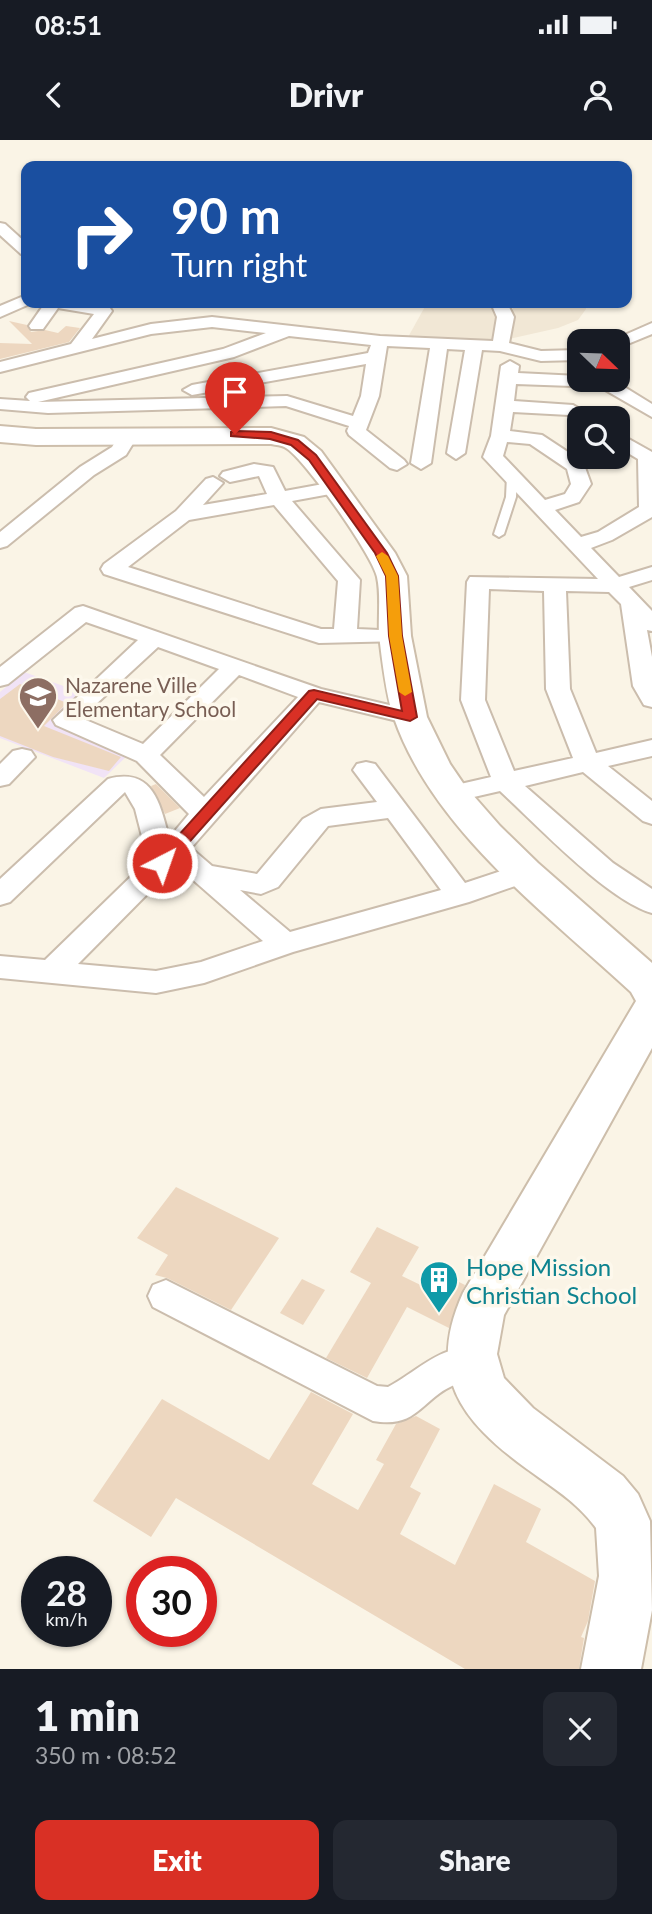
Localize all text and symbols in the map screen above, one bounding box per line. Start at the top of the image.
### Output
text: 08:51 [35,9,102,41]
text: Drivr [289,75,363,114]
icon: back [35,76,73,114]
icon: person [579,76,617,114]
text: 90 m [171,186,281,244]
icon: right [56,189,147,280]
text: Turn right [171,245,307,284]
north arrow [567,329,630,392]
map controls [567,329,630,469]
pin [205,362,265,434]
icon: arrive [216,373,254,411]
button: search [567,406,630,469]
place label: Nazarene Ville Elementary School [65,672,236,721]
school or university icon: Nazarene Ville Elementary School [17,675,59,730]
position arrow [125,826,199,900]
place label: Hope Mission Christian School [466,1252,637,1309]
building icon: Hope Mission Christian School [418,1259,460,1314]
speed limit sign: 30 [126,1556,217,1647]
text: 28 [46,1571,87,1613]
text: km/h [45,1608,88,1630]
text: 1 min [35,1690,140,1740]
button: close [543,1692,617,1766]
text: 350 m · 08:52 [35,1741,177,1769]
button: Exit [35,1820,319,1900]
button: Share [333,1820,617,1900]

